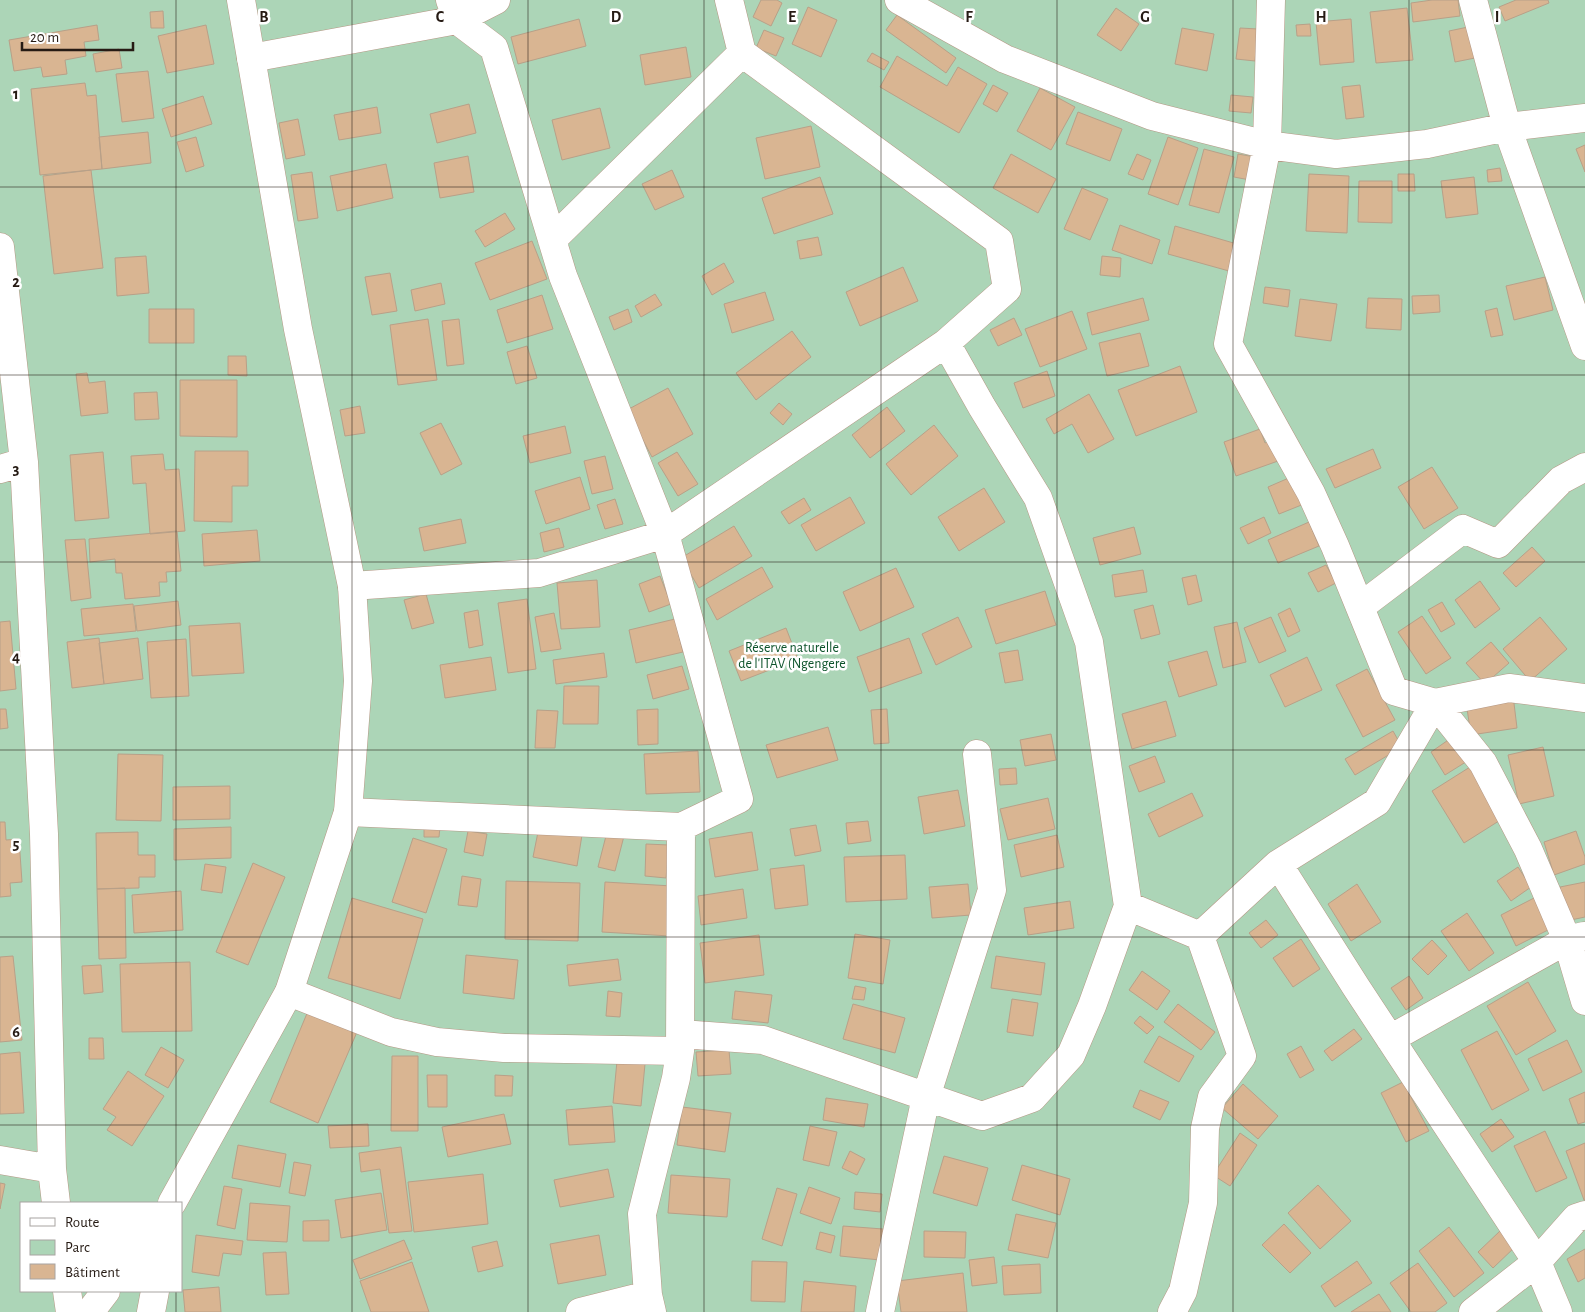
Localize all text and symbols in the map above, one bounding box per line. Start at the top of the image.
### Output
text: B [259,9,269,25]
text: C [436,9,445,25]
text: D [611,9,622,25]
text: E [788,9,796,25]
text: F [965,9,973,25]
text: G [1140,9,1150,25]
text: H [1315,9,1327,25]
text: I [1495,9,1499,25]
scale bar [22,20,134,52]
text: 20 m [30,30,59,45]
text: 1 [13,86,19,102]
text: 2 [12,274,20,290]
text: 3 [13,461,20,477]
park label: Réserve naturelle de l'ITAV (Ngengere [738,641,846,671]
text: 4 [12,649,20,665]
text: 5 [13,836,20,852]
text: 6 [12,1024,20,1040]
legend [20,1202,182,1292]
text: Route [65,1215,99,1230]
text: Parc [65,1240,90,1255]
text: Bâtiment [65,1265,120,1280]

